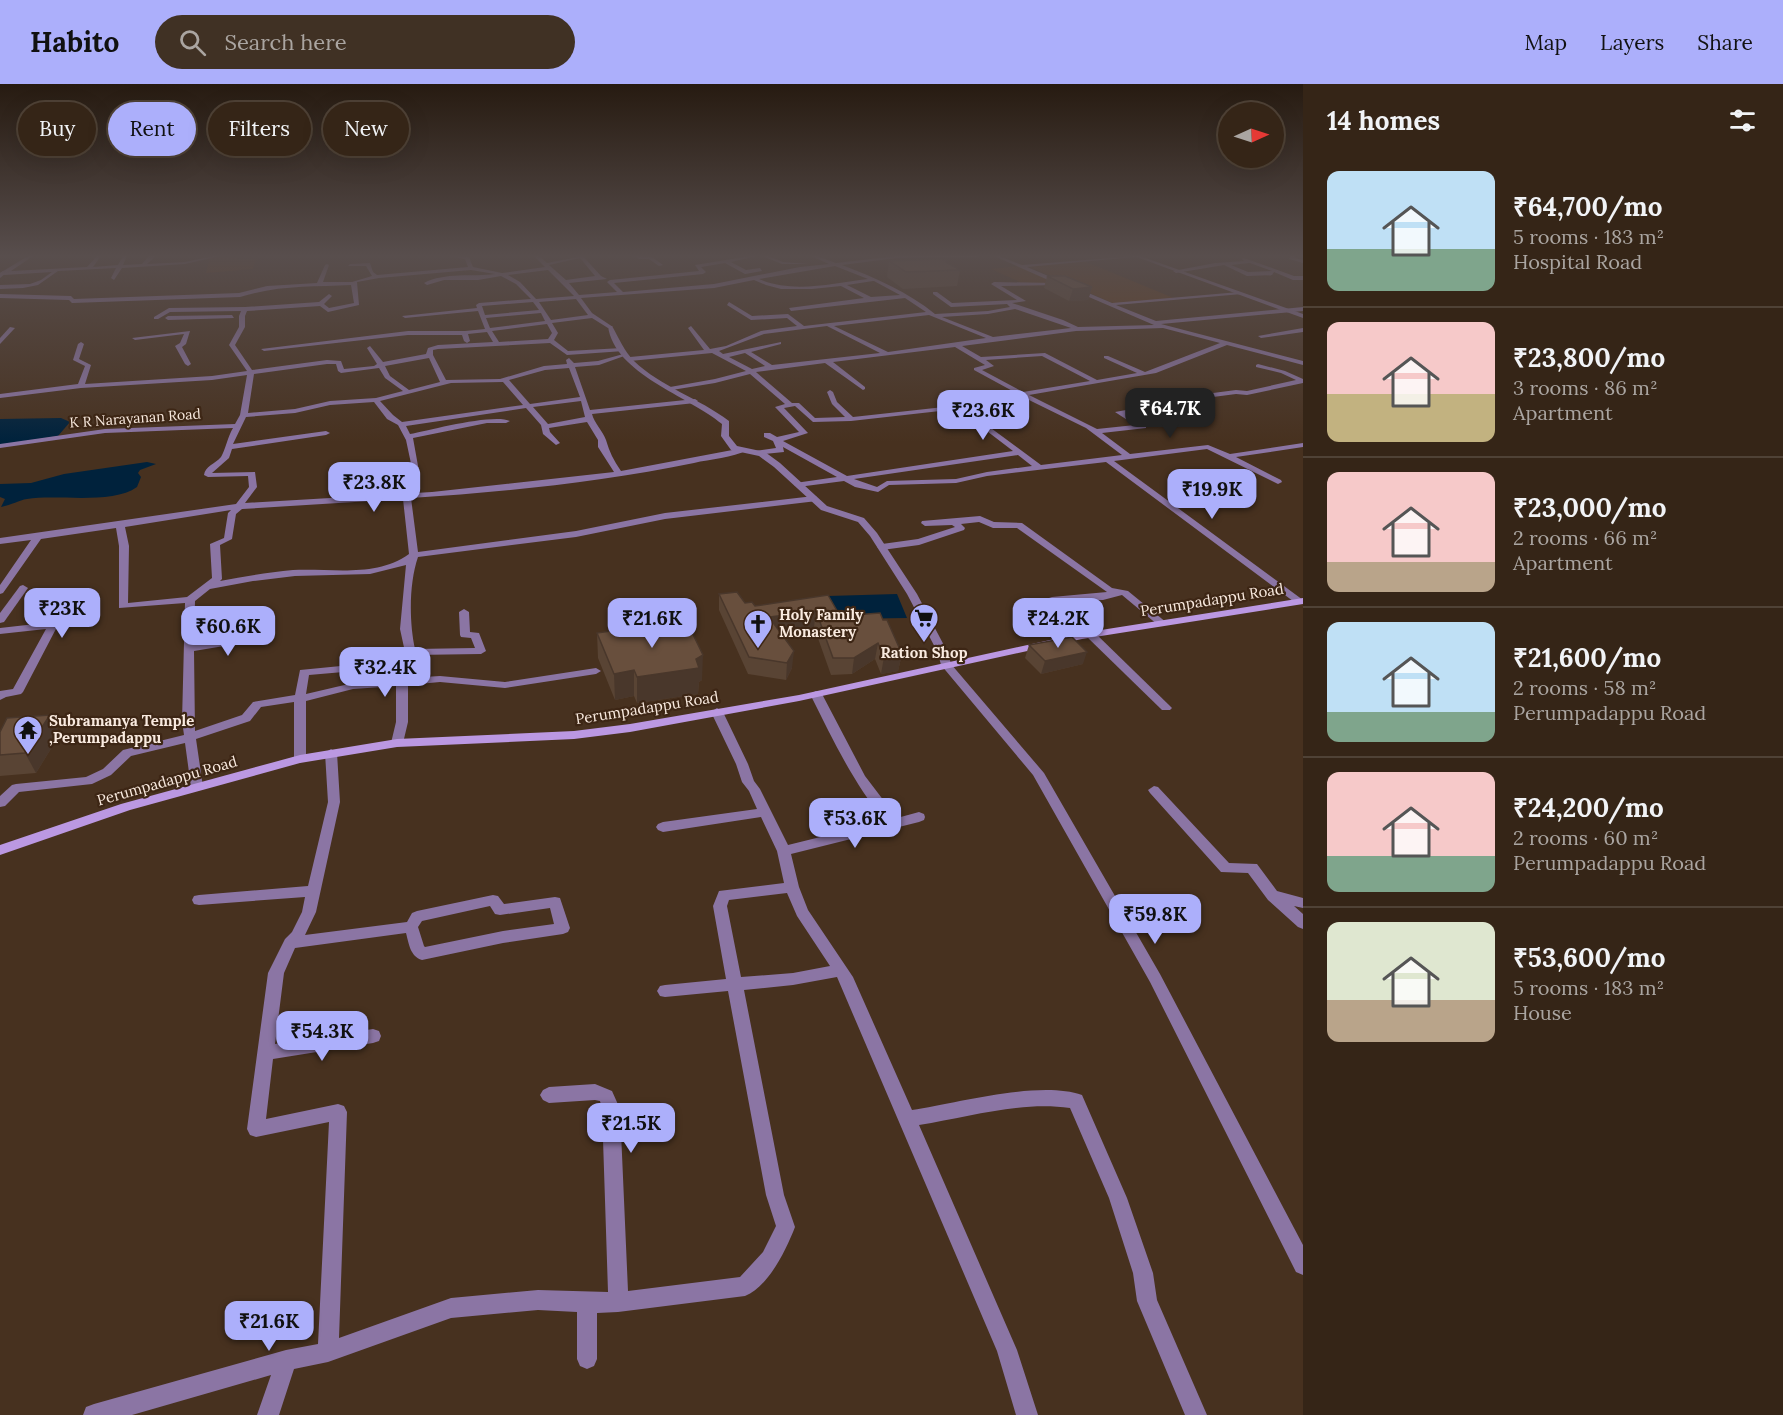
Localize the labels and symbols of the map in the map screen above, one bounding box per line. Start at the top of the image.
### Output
north arrow [1218,102,1284,168]
pin: ₹64.7K [1121,388,1219,439]
pin: ₹23.6K [934,390,1032,441]
street label: K R Narayanan Road [69,404,201,432]
pin: ₹23.8K [325,462,423,513]
pin: ₹19.9K [1163,469,1261,520]
street label: Perumpadappu Road [1139,579,1285,620]
pin: ₹23K [26,588,98,639]
pin: ₹21.6K [603,598,701,649]
pin: ₹24.2K [1009,598,1107,649]
supermarket icon: Ration Shop [908,602,940,644]
place label: Holy Family Monastery [779,605,864,641]
pin: ₹60.6K [179,606,277,657]
church icon: Holy Family Monastery [742,608,774,650]
place label: Ration Shop [881,643,967,662]
pin: ₹32.4K [336,647,434,698]
street label: Perumpadappu Road [574,687,720,728]
place label: Subramanya Temple ,Perumpadappu [49,711,194,747]
temple icon: Subramanya Temple ,Perumpadappu [12,714,44,756]
street label: Perumpadappu Road [95,751,239,810]
pin: ₹53.6K [806,798,904,849]
pin: ₹59.8K [1106,894,1204,945]
pin: ₹54.3K [273,1011,371,1062]
pin: ₹21.5K [582,1103,680,1154]
pin: ₹21.6K [220,1301,318,1352]

